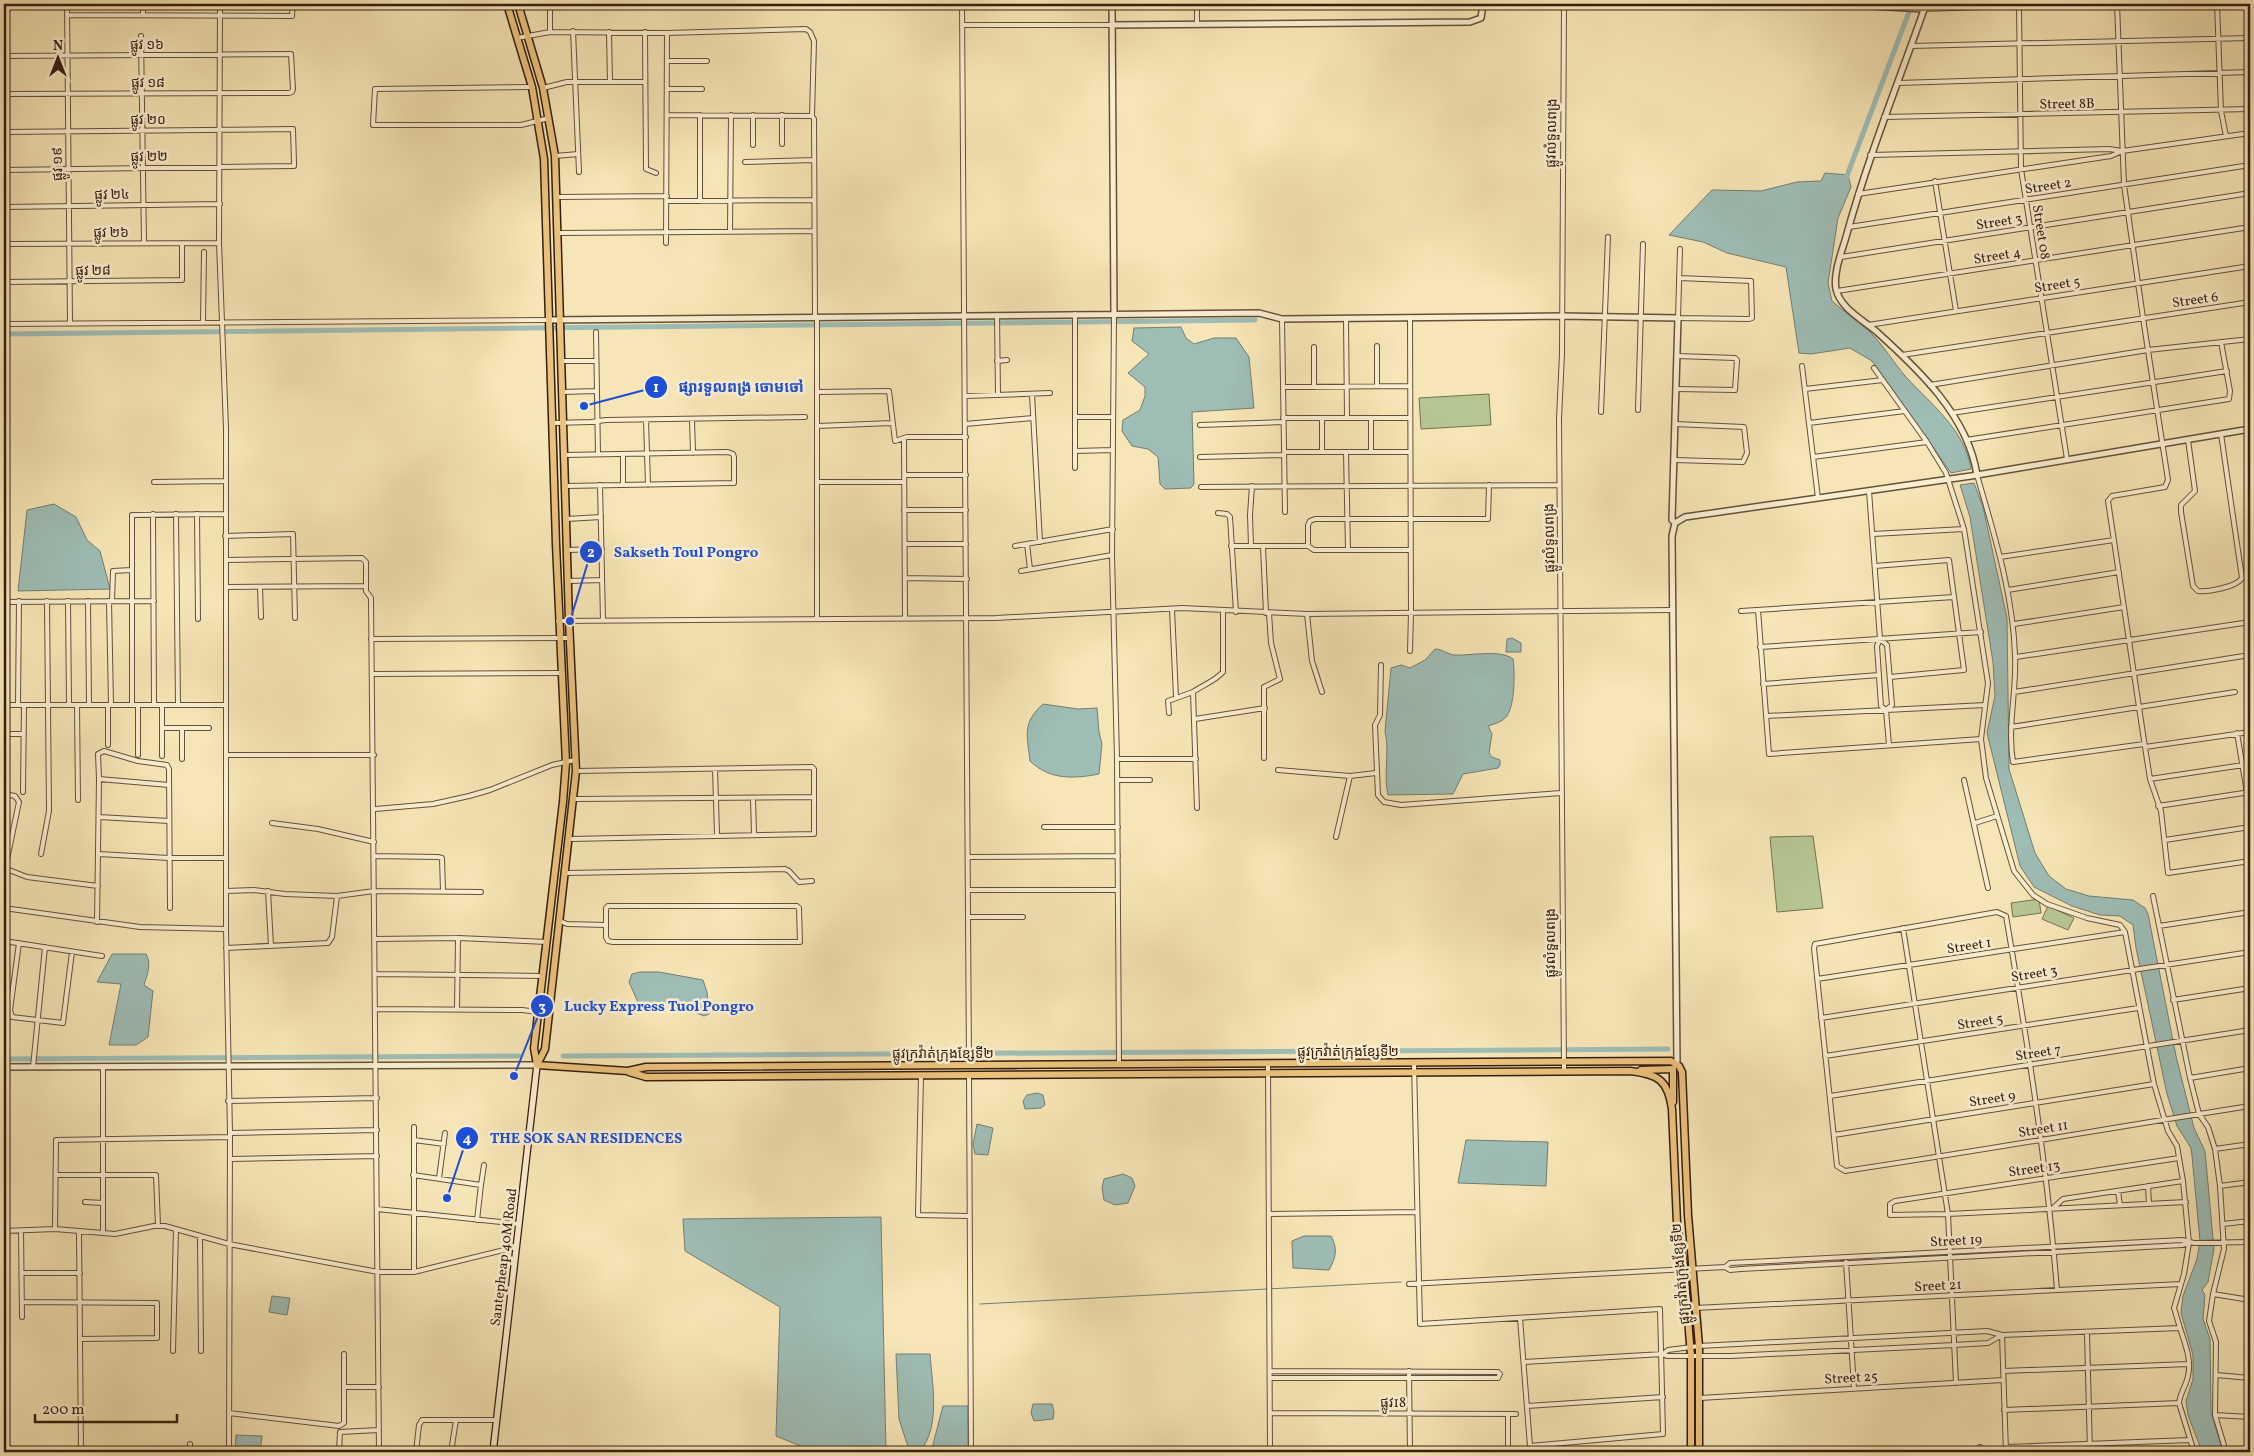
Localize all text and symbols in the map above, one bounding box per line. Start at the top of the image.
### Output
north arrow [32,32,82,82]
street label: ផ្លូវ ១៦ [130,36,164,56]
text: N [53,37,63,56]
street label: ផ្លូវ ១៨ [131,74,165,94]
street label: Street 8B [2039,95,2095,114]
street label: ផ្លូវលំទួលពង្រ [1542,98,1564,168]
street label: ផ្លូវ ២០ [130,111,166,131]
street label: ផ្លូវ ១៩ [49,147,69,181]
street label: ផ្លូវ ២២ [130,148,168,168]
street label: Street 2 [2024,173,2073,200]
street label: ផ្លូវ ២៤ [94,186,130,206]
street label: Street 08 [2027,204,2054,261]
street label: Street 3 [1975,209,2024,236]
street label: ផ្លូវ ២៦ [93,224,129,244]
street label: Street 4 [1972,243,2022,270]
street label: ផ្លូវ ២៨ [75,262,111,282]
street label: Street 5 [2033,272,2082,298]
street label: Street 6 [2171,288,2220,313]
callout: ផ្សារទួលពង្រ ចោមចៅ [643,372,814,402]
text: 1 [653,378,659,399]
text: ផ្សារទួលពង្រ ចោមចៅ [678,378,804,399]
street label: ផ្លូវលំទួលពង្រ [1540,503,1562,573]
callout: Sakseth Toul Pongro [578,537,768,567]
text: 2 [587,543,595,564]
text: Sakseth Toul Pongro [614,543,759,564]
street label: ផ្លូវលំទួលពង្រ [1542,908,1562,978]
street label: Street 1 [1946,934,1993,959]
street label: Street 3 [2010,961,2059,988]
callout: Lucky Express Tuol Pongro [529,991,764,1021]
text: 3 [538,997,546,1018]
text: Lucky Express Tuol Pongro [564,997,754,1018]
street label: Street 5 [1956,1009,2005,1035]
street label: Street 7 [2014,1040,2063,1066]
street label: ផ្លូវក្រវ៉ាត់ក្រុងខ្សែទី២ [1297,1042,1399,1063]
street label: ផ្លូវក្រវ៉ាត់ក្រុងខ្សែទី២ [892,1044,994,1065]
street label: Street 9 [1968,1086,2017,1113]
street label: Street 11 [2017,1116,2070,1143]
callout: THE SOK SAN RESIDENCES [454,1123,692,1153]
text: 4 [462,1129,472,1150]
text: THE SOK SAN RESIDENCES [490,1129,682,1150]
street label: Street 13 [2007,1156,2061,1183]
street label: Santepheap 40M Road [487,1187,522,1327]
street label: ផ្លូវក្រវ៉ាត់ក្រុងខ្សែទី២ [1667,1222,1697,1325]
street label: Street 19 [1930,1231,1983,1252]
street label: Sreet 21 [1914,1276,1962,1297]
street label: Street 25 [1824,1368,1878,1389]
scale bar [35,1391,178,1423]
street label: ផ្លូវ18 [1380,1394,1406,1414]
text: 200 m [42,1400,85,1421]

